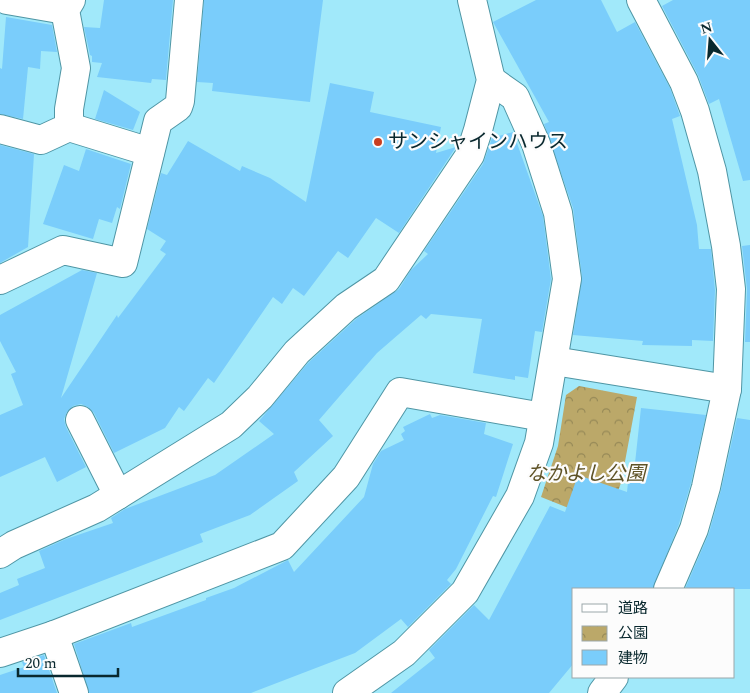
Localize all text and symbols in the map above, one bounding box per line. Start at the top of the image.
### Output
north arrow [685,15,735,65]
text: N [698,16,715,40]
place label: サンシャインハウス [388,127,568,157]
marker: サンシャインハウス [372,136,384,148]
park label: なかよし公園 [527,459,648,489]
legend [572,588,735,678]
text: 道路 [618,597,648,620]
text: 公園 [618,622,648,645]
scale bar [18,646,118,678]
text: 建物 [618,647,648,670]
text: 20 m [25,652,57,675]

